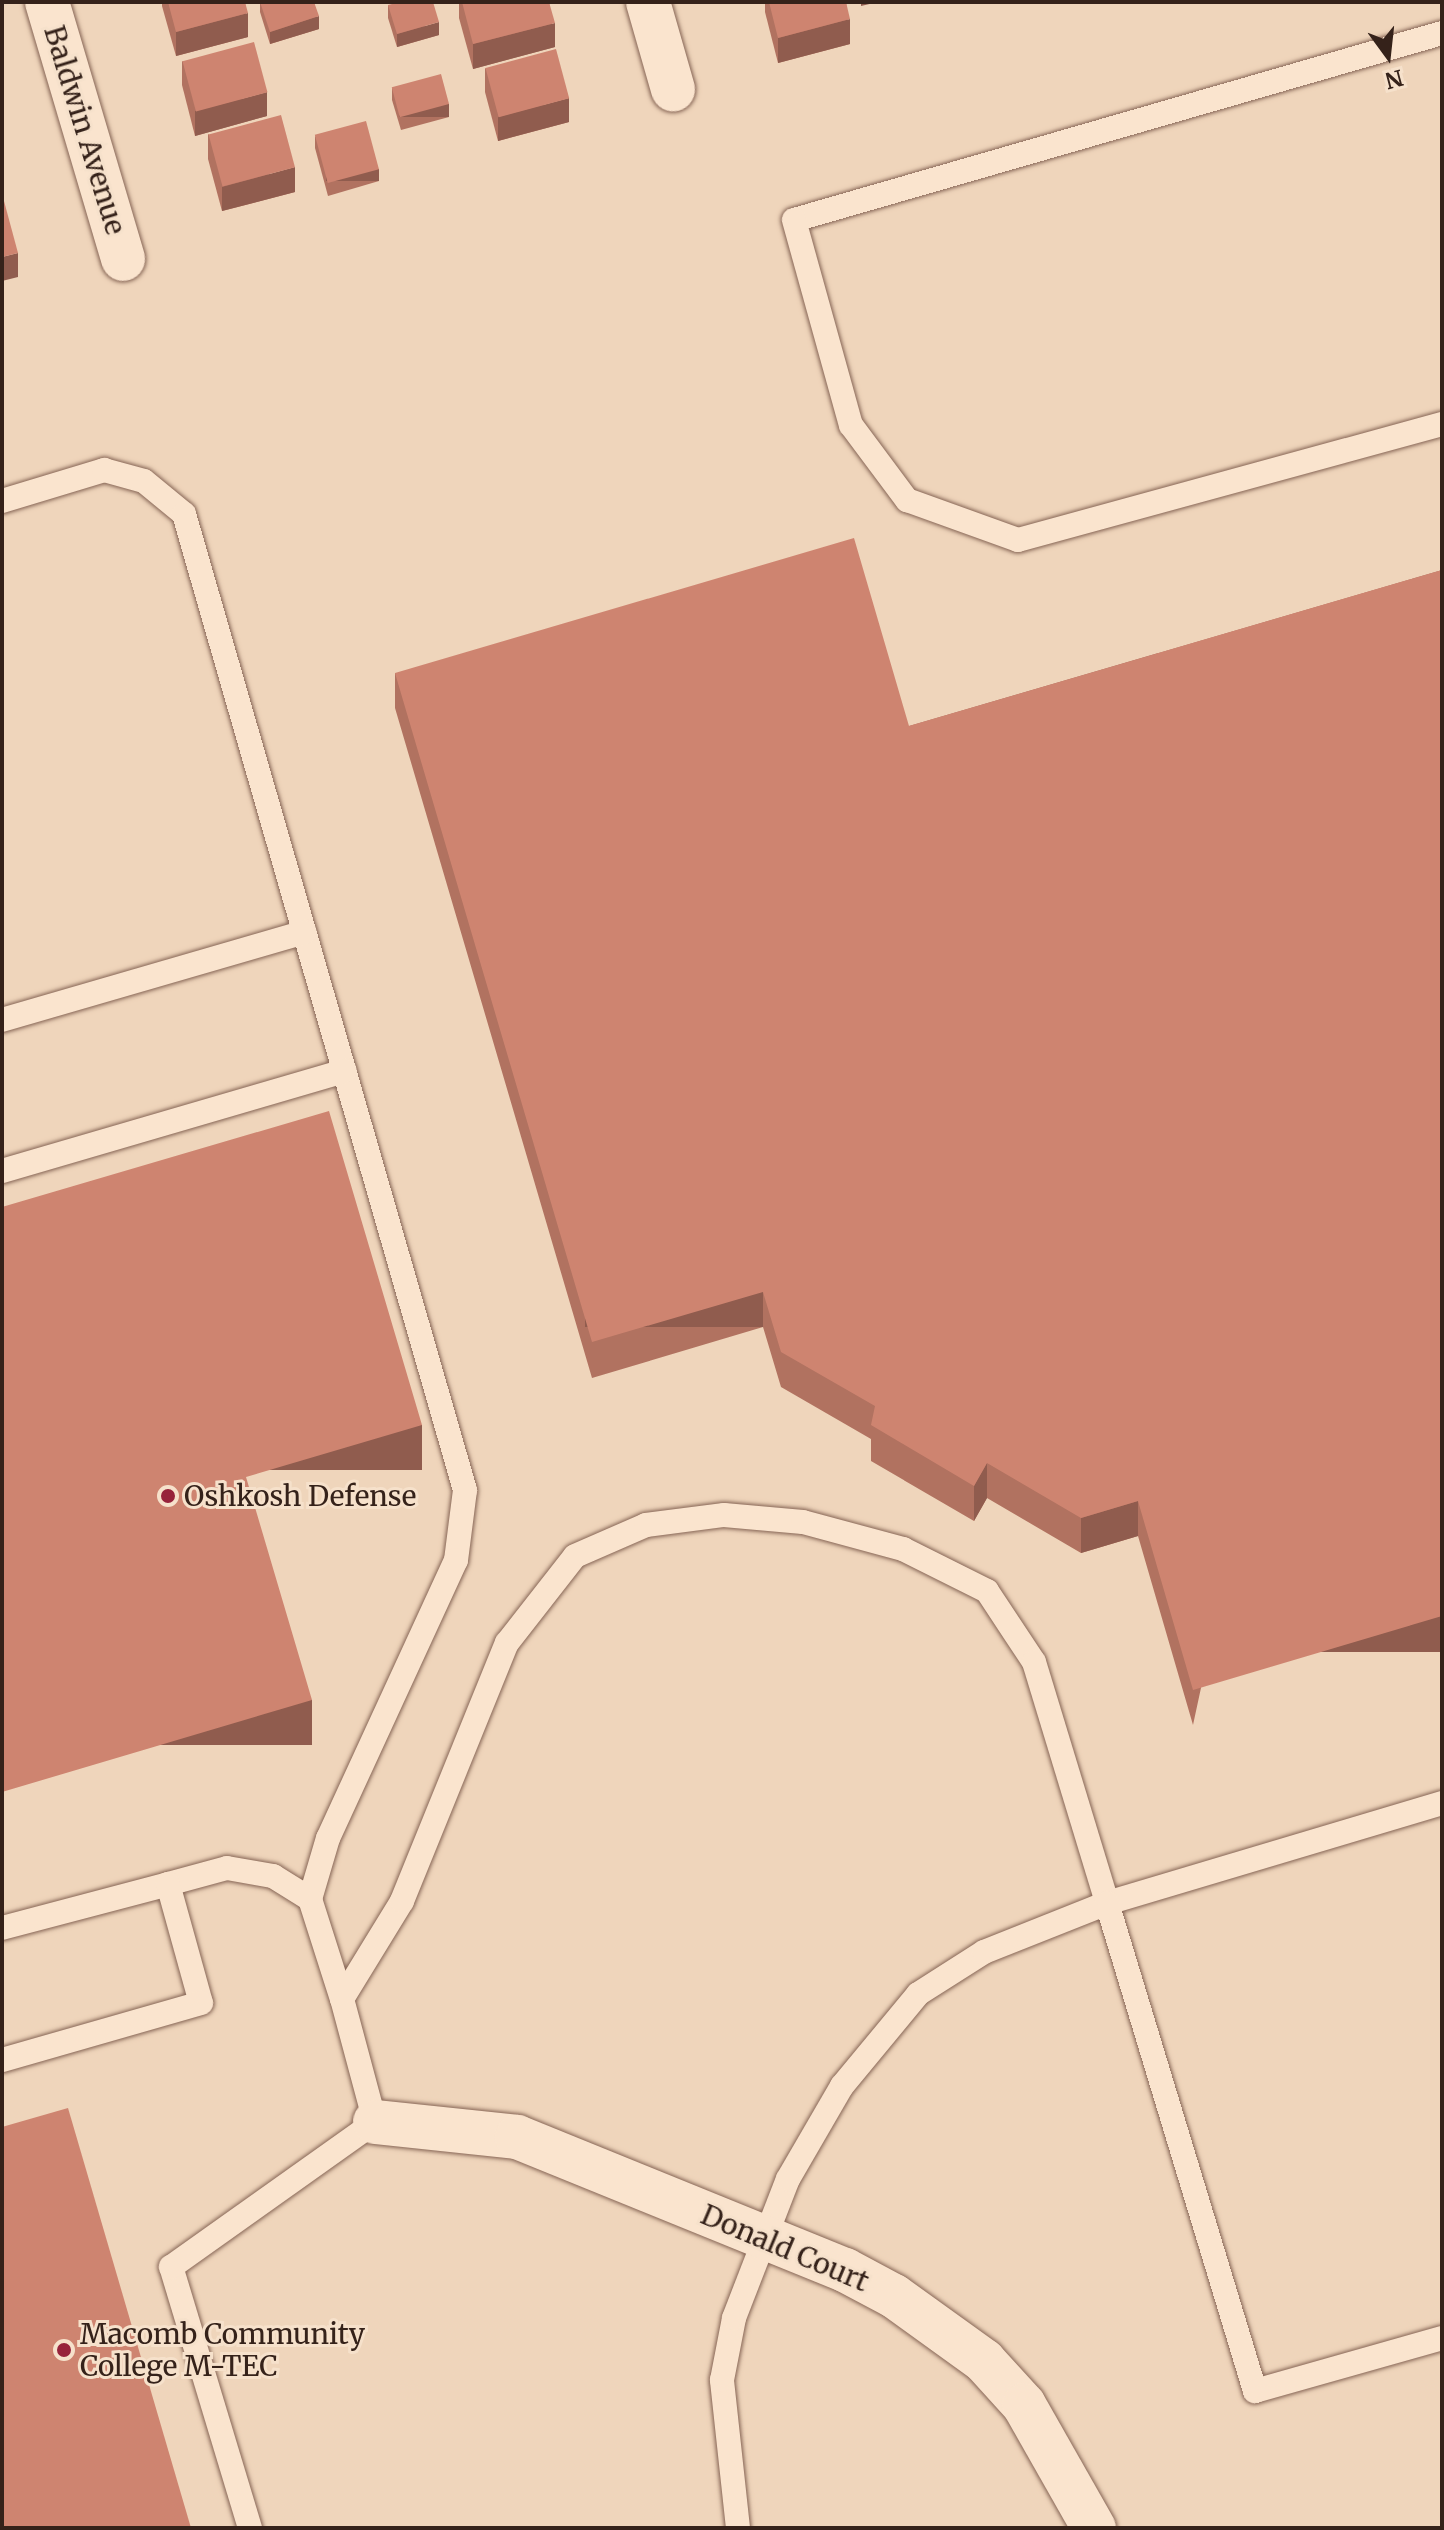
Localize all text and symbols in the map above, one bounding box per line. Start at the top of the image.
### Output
north arrow [1348,16,1428,96]
street label: Baldwin Avenue [37,22,133,238]
text: N [1382,63,1406,95]
place label: Oshkosh Defense [184,1479,416,1513]
marker: Oshkosh Defense [159,1487,177,1505]
street label: Donald Court [696,2198,874,2298]
place label: Macomb Community College M-TEC [80,2317,365,2383]
marker: Macomb Community College M-TEC [55,2341,73,2359]

